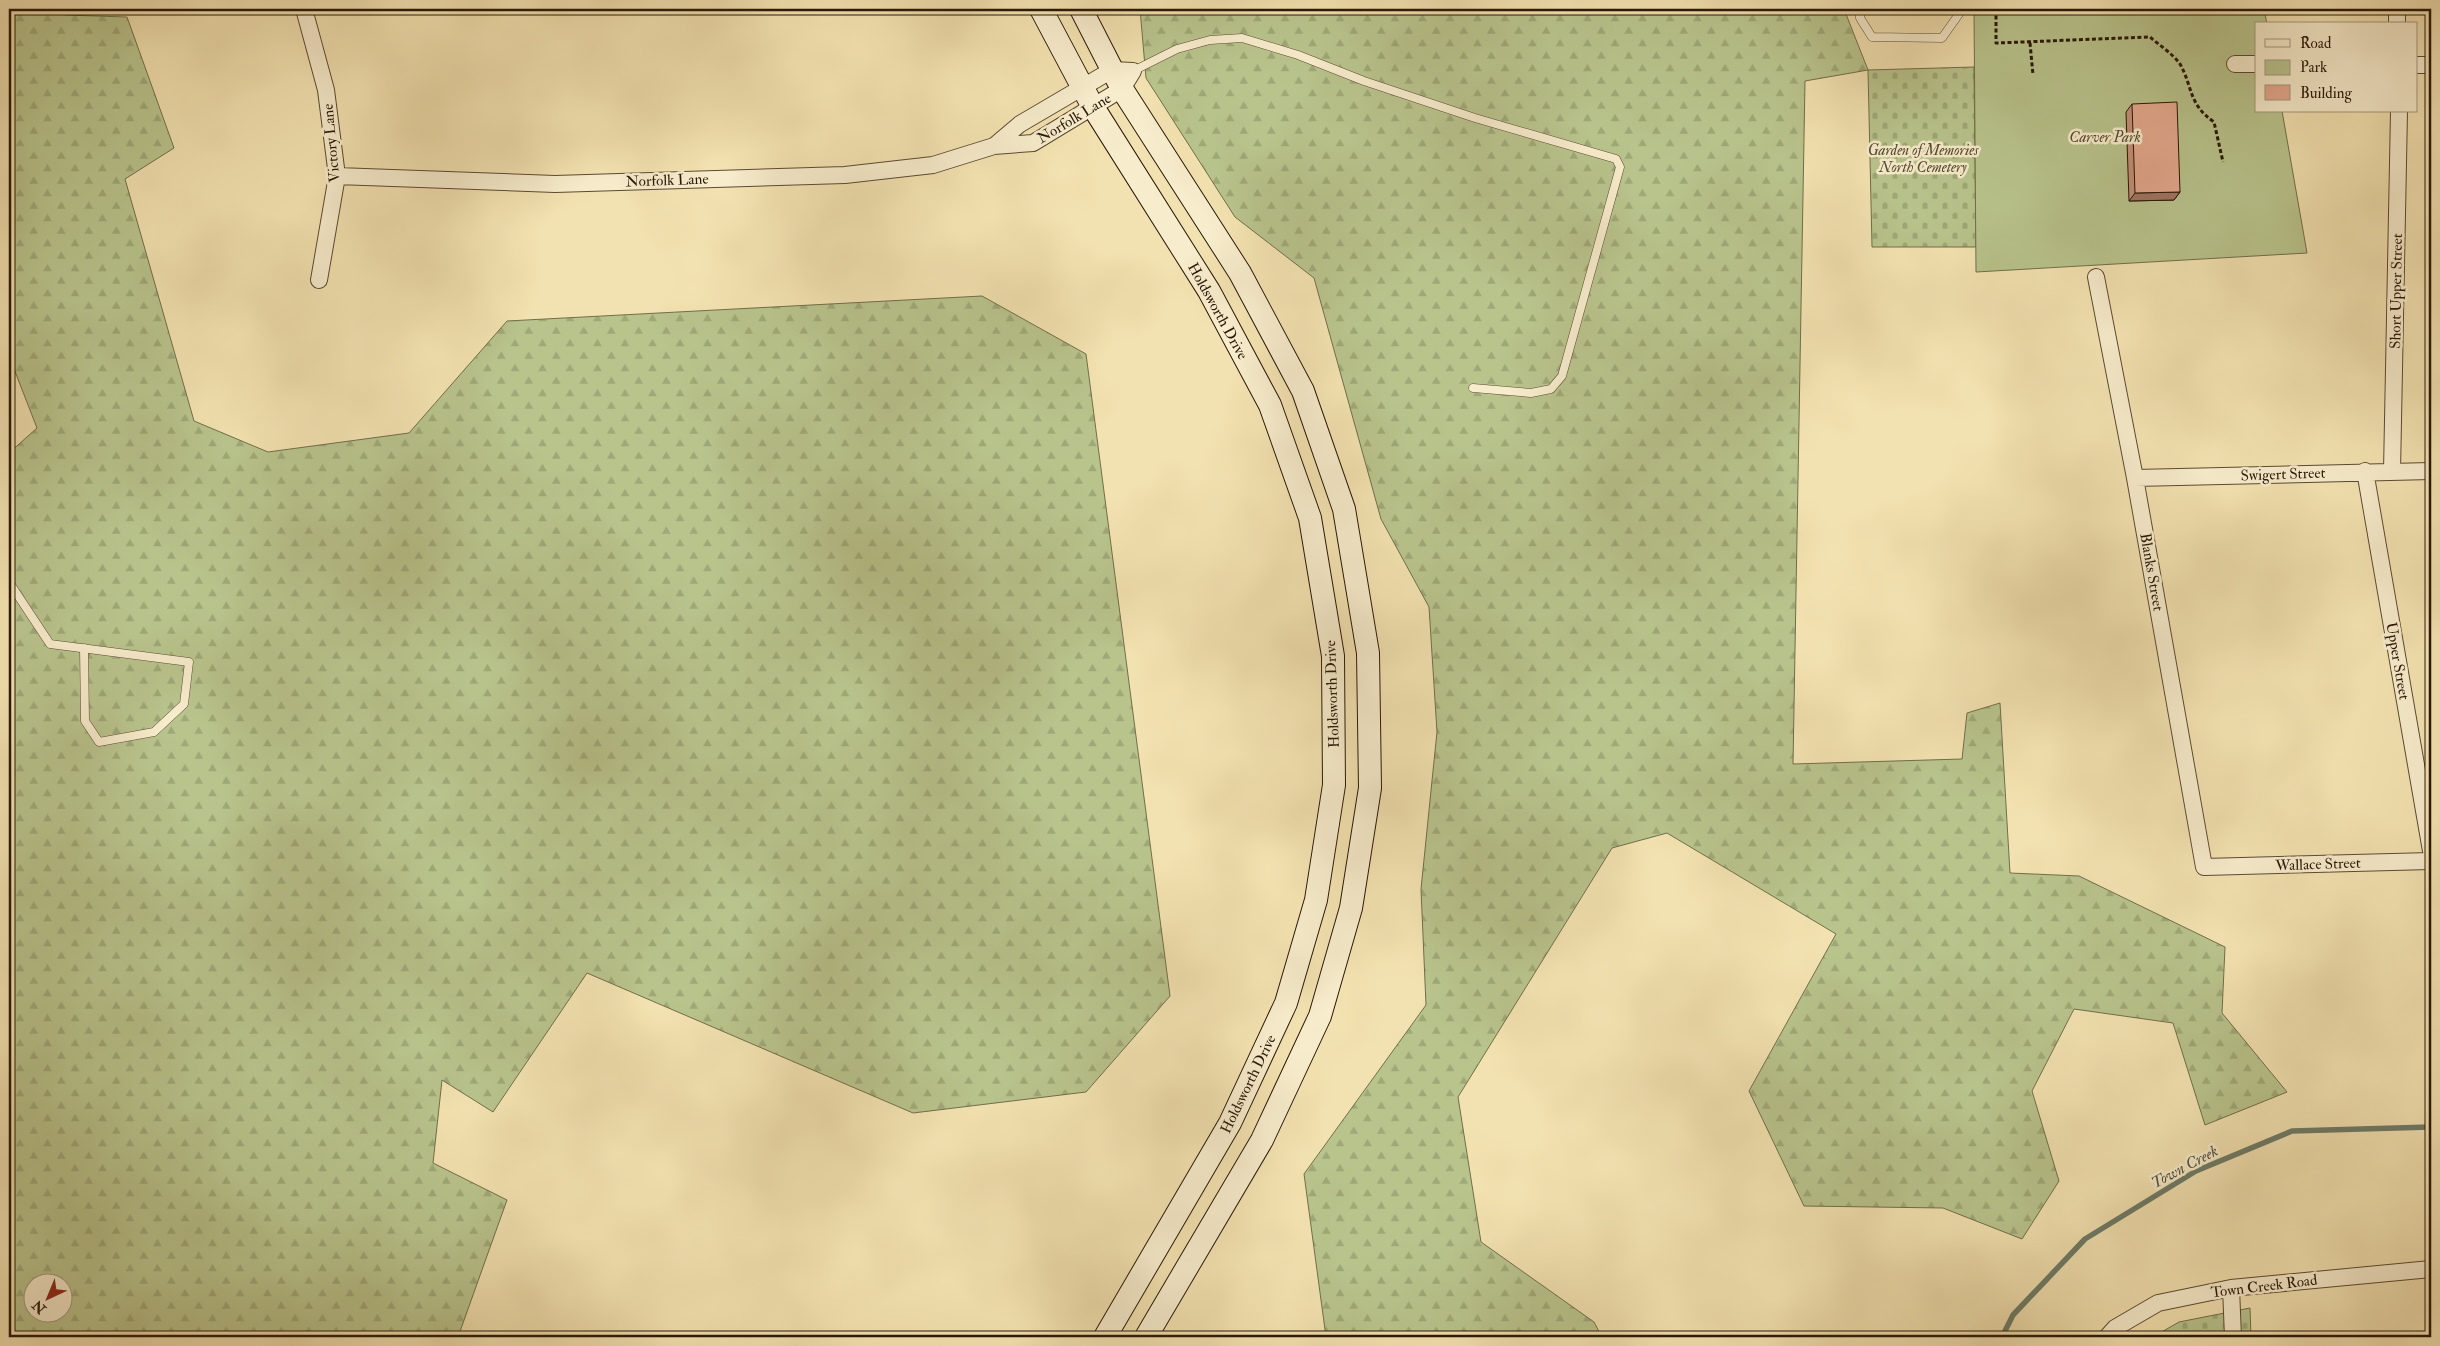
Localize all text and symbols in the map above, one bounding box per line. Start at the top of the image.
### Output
legend [2255,22,2418,112]
text: Road [2300,34,2332,53]
text: Park [2300,58,2327,77]
text: Building [2300,84,2352,103]
street label: Norfolk Lane [1034,89,1115,148]
street label: Victory Lane [319,103,344,183]
park label: Carver Park [2069,128,2141,147]
park label: Garden of Memories North Cemetery [1868,141,1979,177]
street label: Norfolk Lane [625,170,709,191]
street label: Short Upper Street [2386,233,2408,349]
street label: Holdsworth Drive [1183,260,1252,363]
street label: Swigert Street [2240,464,2326,485]
street label: Blanks Street [2135,532,2168,613]
street label: Upper Street [2380,621,2414,702]
street label: Holdsworth Drive [1321,640,1344,748]
street label: Wallace Street [2274,854,2361,876]
street label: Holdsworth Drive [1216,1032,1281,1137]
water label: Town Creek [2148,1141,2222,1193]
street label: Town Creek Road [2210,1270,2319,1302]
north arrow [22,1274,72,1324]
text: N [29,1296,50,1318]

